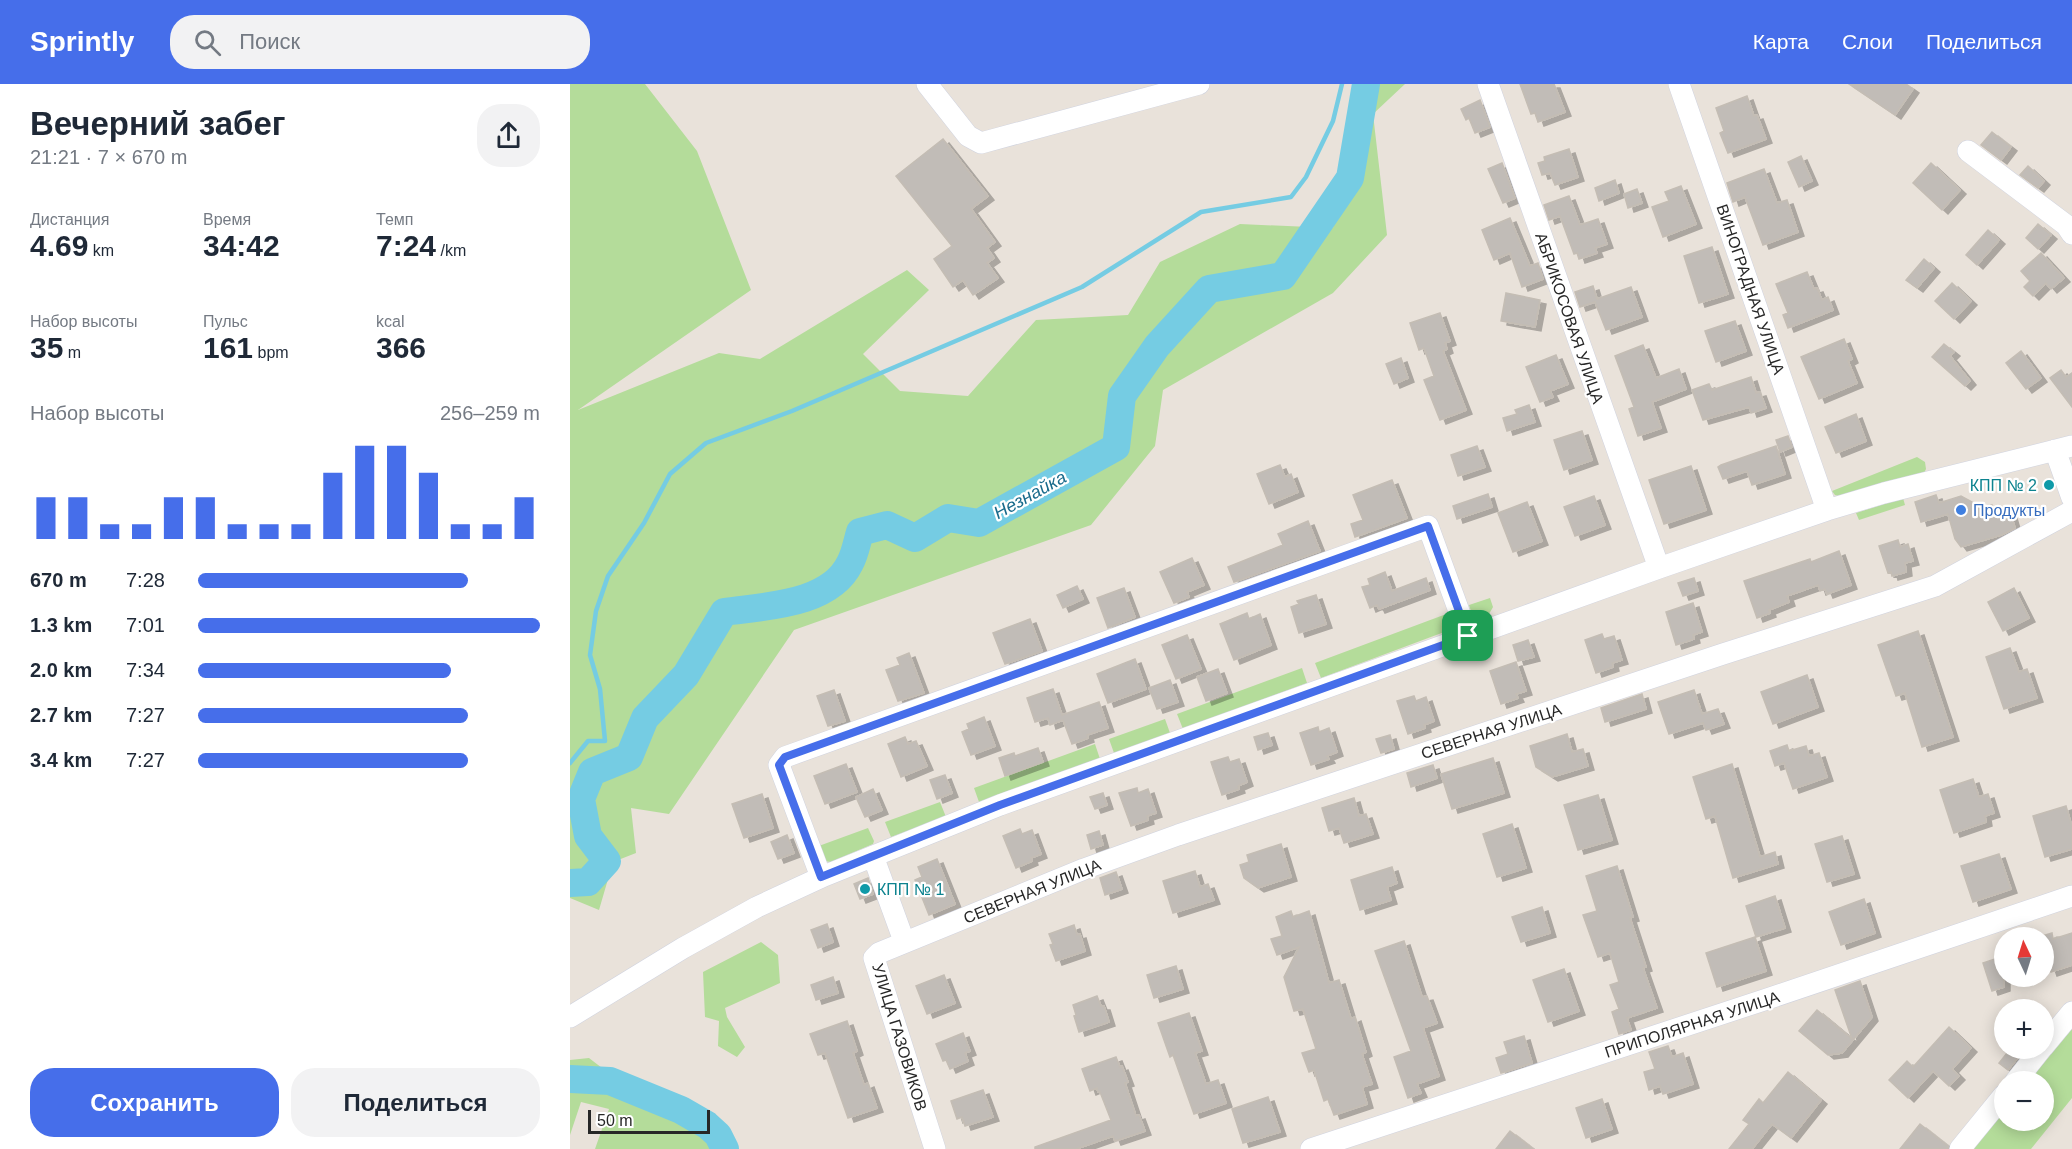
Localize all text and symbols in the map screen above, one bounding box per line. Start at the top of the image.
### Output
search box [170,15,590,69]
text: Sprintly [30,26,134,57]
icon: search [191,26,224,59]
text: Поиск [239,29,300,54]
text: Карта [1753,30,1809,53]
text: Слои [1842,30,1893,53]
text: Поделиться [1926,30,2042,53]
button: share [477,104,540,167]
text: Вечерний забег [30,105,286,142]
text: 21:21 · 7 × 670 m [30,146,187,168]
street label: ВИНОГРАДНАЯ УЛИЦА [1713,202,1788,377]
text: Дистанция [30,211,109,228]
text: Время [203,211,251,228]
text: Темп [376,211,413,228]
text: 4.69 [30,229,88,262]
text: 34:42 [203,229,280,262]
text: 7:24 [376,229,436,262]
street label: АБРИКОСОВАЯ УЛИЦА [1532,231,1607,406]
text: km [88,242,114,259]
text: /km [436,242,466,259]
text: Набор высоты [30,313,137,330]
text: Пульс [203,313,248,330]
text: kcal [376,313,404,330]
text: 35 [30,331,63,364]
text: 161 [203,331,253,364]
text: 366 [376,331,426,364]
text: m [63,344,81,361]
text: bpm [253,344,289,361]
text: Набор высоты [30,402,164,424]
text: 256–259 m [440,402,540,424]
water label: Незнайка [990,467,1070,523]
place label: КПП № 2 [1970,477,2037,494]
marker: КПП № 2 [2042,478,2056,492]
place label: Продукты [1973,502,2045,519]
marker: Продукты [1954,503,1968,517]
text: 670 m [30,569,87,591]
text: 7:28 [126,569,165,591]
pin [1442,610,1493,661]
text: 1.3 km [30,614,92,636]
text: 7:01 [126,614,165,636]
icon: arrive [1451,619,1484,652]
text: 2.0 km [30,659,92,681]
text: 7:34 [126,659,165,681]
street label: СЕВЕРНАЯ УЛИЦА [1419,701,1564,762]
text: 2.7 km [30,704,92,726]
text: 7:27 [126,704,165,726]
text: 3.4 km [30,749,92,771]
text: 7:27 [126,749,165,771]
street label: СЕВЕРНАЯ УЛИЦА [961,856,1104,927]
place label: КПП № 1 [877,881,944,898]
marker: КПП № 1 [858,882,872,896]
north arrow [1994,927,2054,987]
map controls [1994,927,2054,1131]
street label: УЛИЦА ГАЗОВИКОВ [869,961,930,1113]
street label: ПРИПОЛЯРНАЯ УЛИЦА [1603,988,1782,1061]
button: + [1994,999,2054,1059]
button: Сохранить [30,1068,279,1137]
button: Поделиться [291,1068,540,1137]
button: − [1994,1071,2054,1131]
scale bar [588,1107,710,1134]
text: 50 m [597,1112,633,1129]

